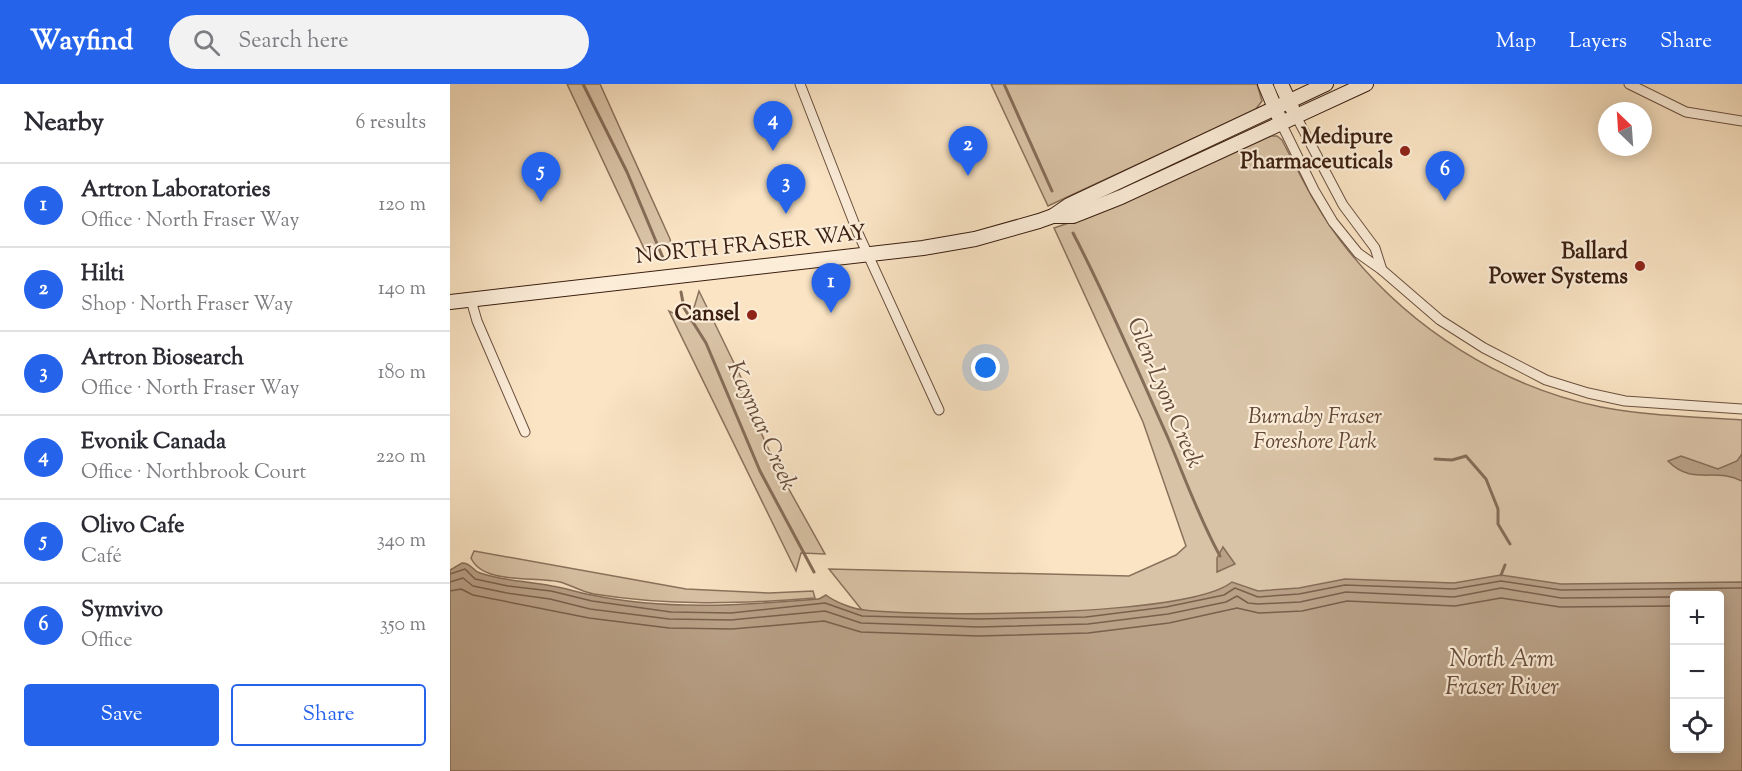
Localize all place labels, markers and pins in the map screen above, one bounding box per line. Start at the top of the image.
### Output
pin: 4 [754,101,792,151]
place label: Medipure Pharmaceuticals [1240,122,1393,179]
pin: 2 [948,126,988,176]
marker: Medipure Pharmaceuticals [1398,144,1412,158]
pin: 5 [522,152,560,202]
pin: 6 [1426,152,1464,201]
pin: 3 [766,164,806,214]
place label: Ballard Power Systems [1489,237,1629,294]
marker: Ballard Power Systems [1633,259,1647,273]
pin: 1 [812,264,850,313]
place label: Cansel [675,299,741,331]
marker: Cansel [745,308,759,322]

